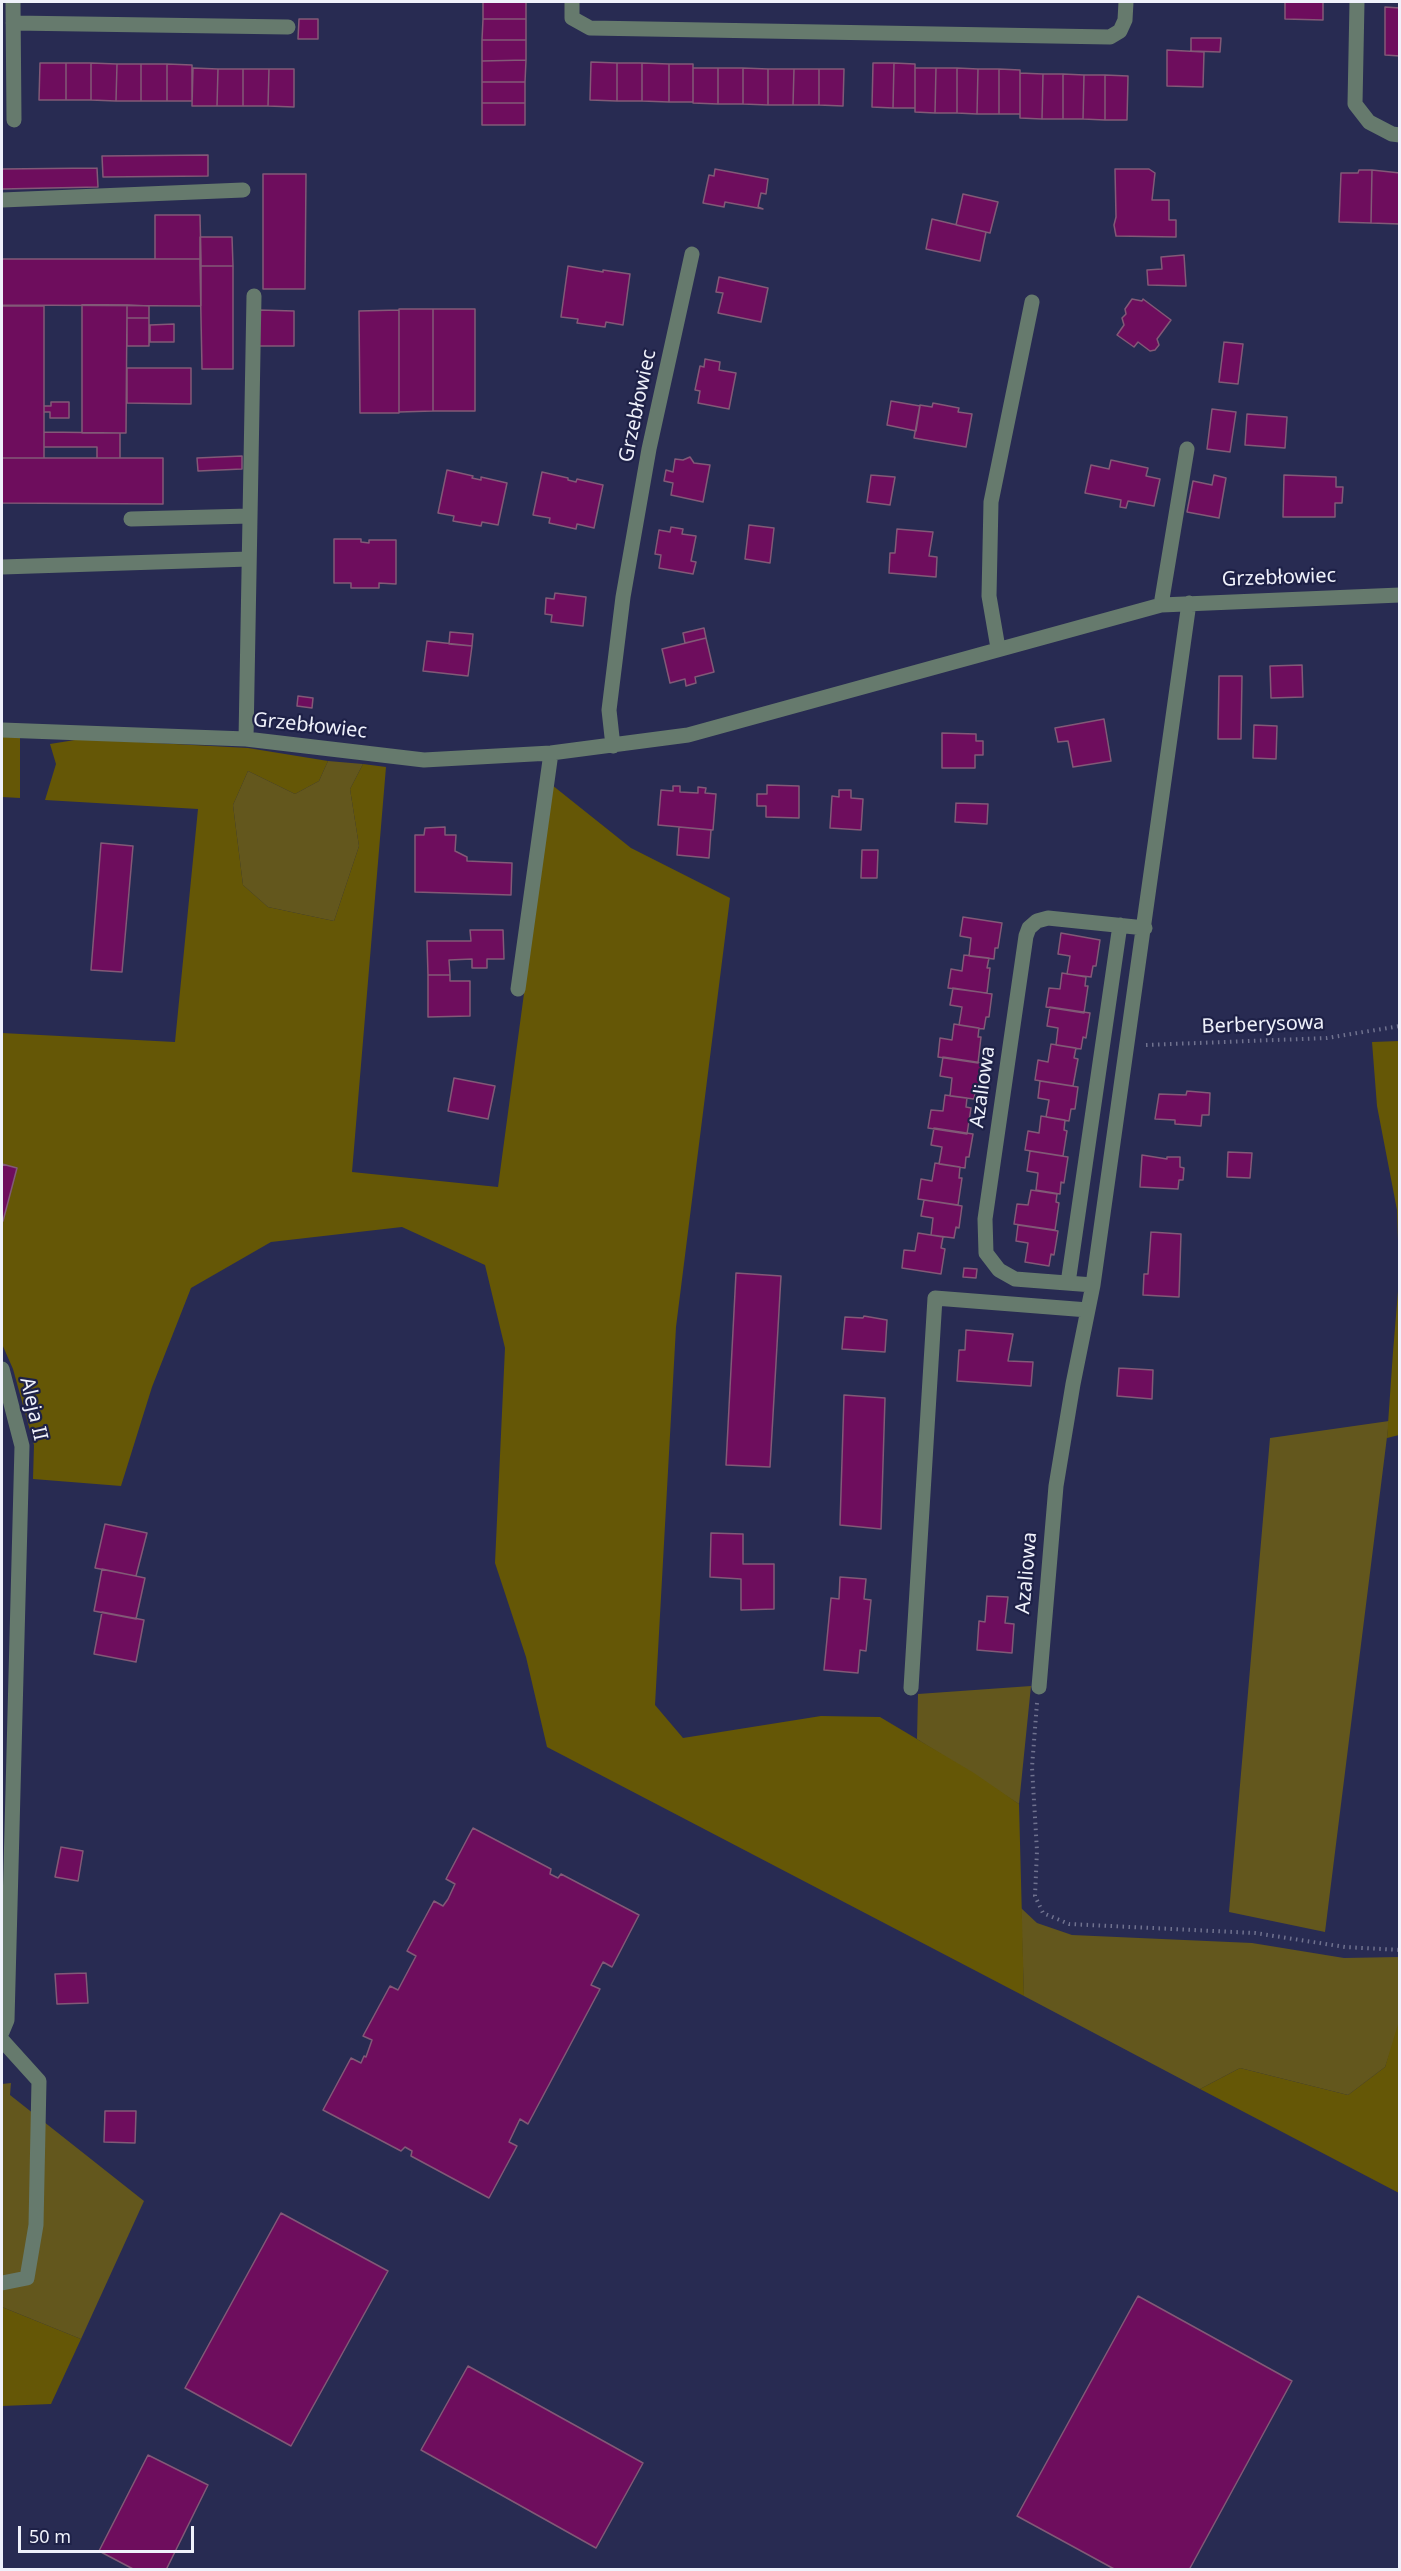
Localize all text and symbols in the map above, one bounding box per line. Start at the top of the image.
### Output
street label: Grzebłowiec [614,348,662,464]
street label: Grzebłowiec [1221,564,1337,592]
street label: Grzebłowiec [252,708,368,744]
street label: Berberysowa [1201,1011,1325,1039]
street label: Azaliowa [965,1045,1001,1129]
street label: Aleja II [14,1375,52,1443]
street label: Azaliowa [1011,1531,1043,1615]
scale bar [21,2514,196,2552]
text: 50 m [29,2524,71,2548]

